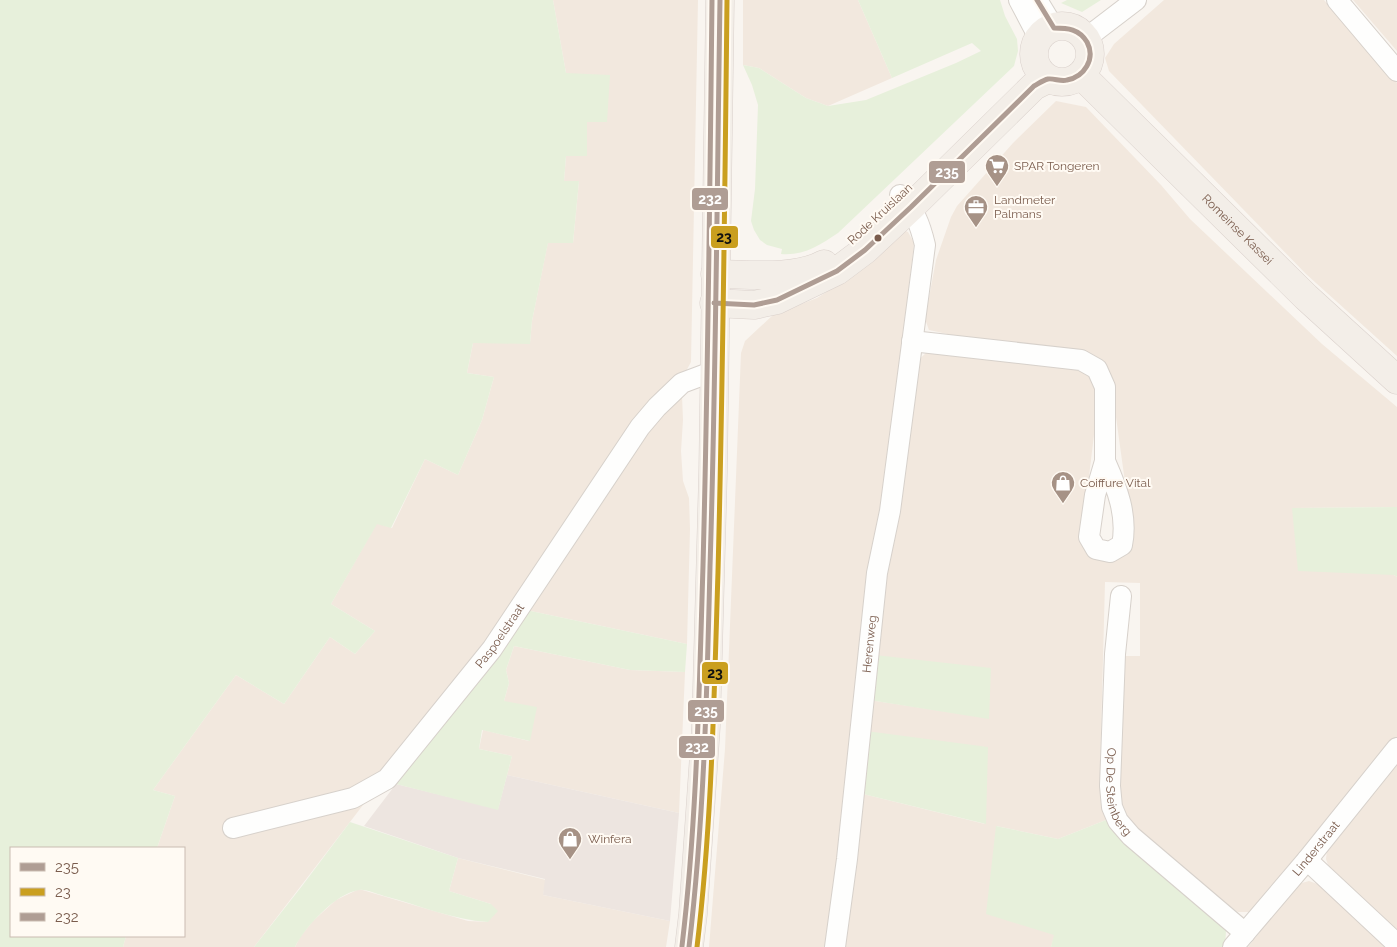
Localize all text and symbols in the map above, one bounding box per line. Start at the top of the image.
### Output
supermarket icon: SPAR Tongeren [984,153,1010,187]
place label: SPAR Tongeren [1014,159,1099,173]
line badge: 235 [928,160,966,184]
text: 235 [935,164,959,180]
street label: Rode Kruislaan [845,181,915,247]
line badge: 232 [691,187,729,211]
text: 232 [698,191,722,207]
street label: Romeinse Kassei [1199,192,1276,267]
place label: Landmeter Palmans [994,193,1056,221]
office icon: Landmeter Palmans [963,194,989,228]
line badge: 23 [710,225,739,249]
text: 23 [716,229,732,245]
unlabelled marker [873,233,883,243]
shop icon: Coiffure Vital [1050,470,1076,504]
place label: Coiffure Vital [1080,476,1151,490]
street label: Paspoelstraat [472,601,527,671]
street label: Herenweg [860,615,880,673]
line badge: 23 [701,661,729,685]
text: 23 [707,665,723,681]
line badge: 235 [687,699,725,723]
text: 235 [694,703,718,719]
line badge: 232 [678,735,716,759]
text: 232 [685,739,709,755]
street label: Op De Steinberg [1103,747,1135,839]
street label: Linderstraat [1290,818,1343,879]
shop icon: Winfera [557,826,583,860]
place label: Winfera [588,832,632,846]
legend [10,847,185,937]
text: 235 [55,858,79,876]
text: 23 [55,883,71,901]
text: 232 [55,908,79,926]

